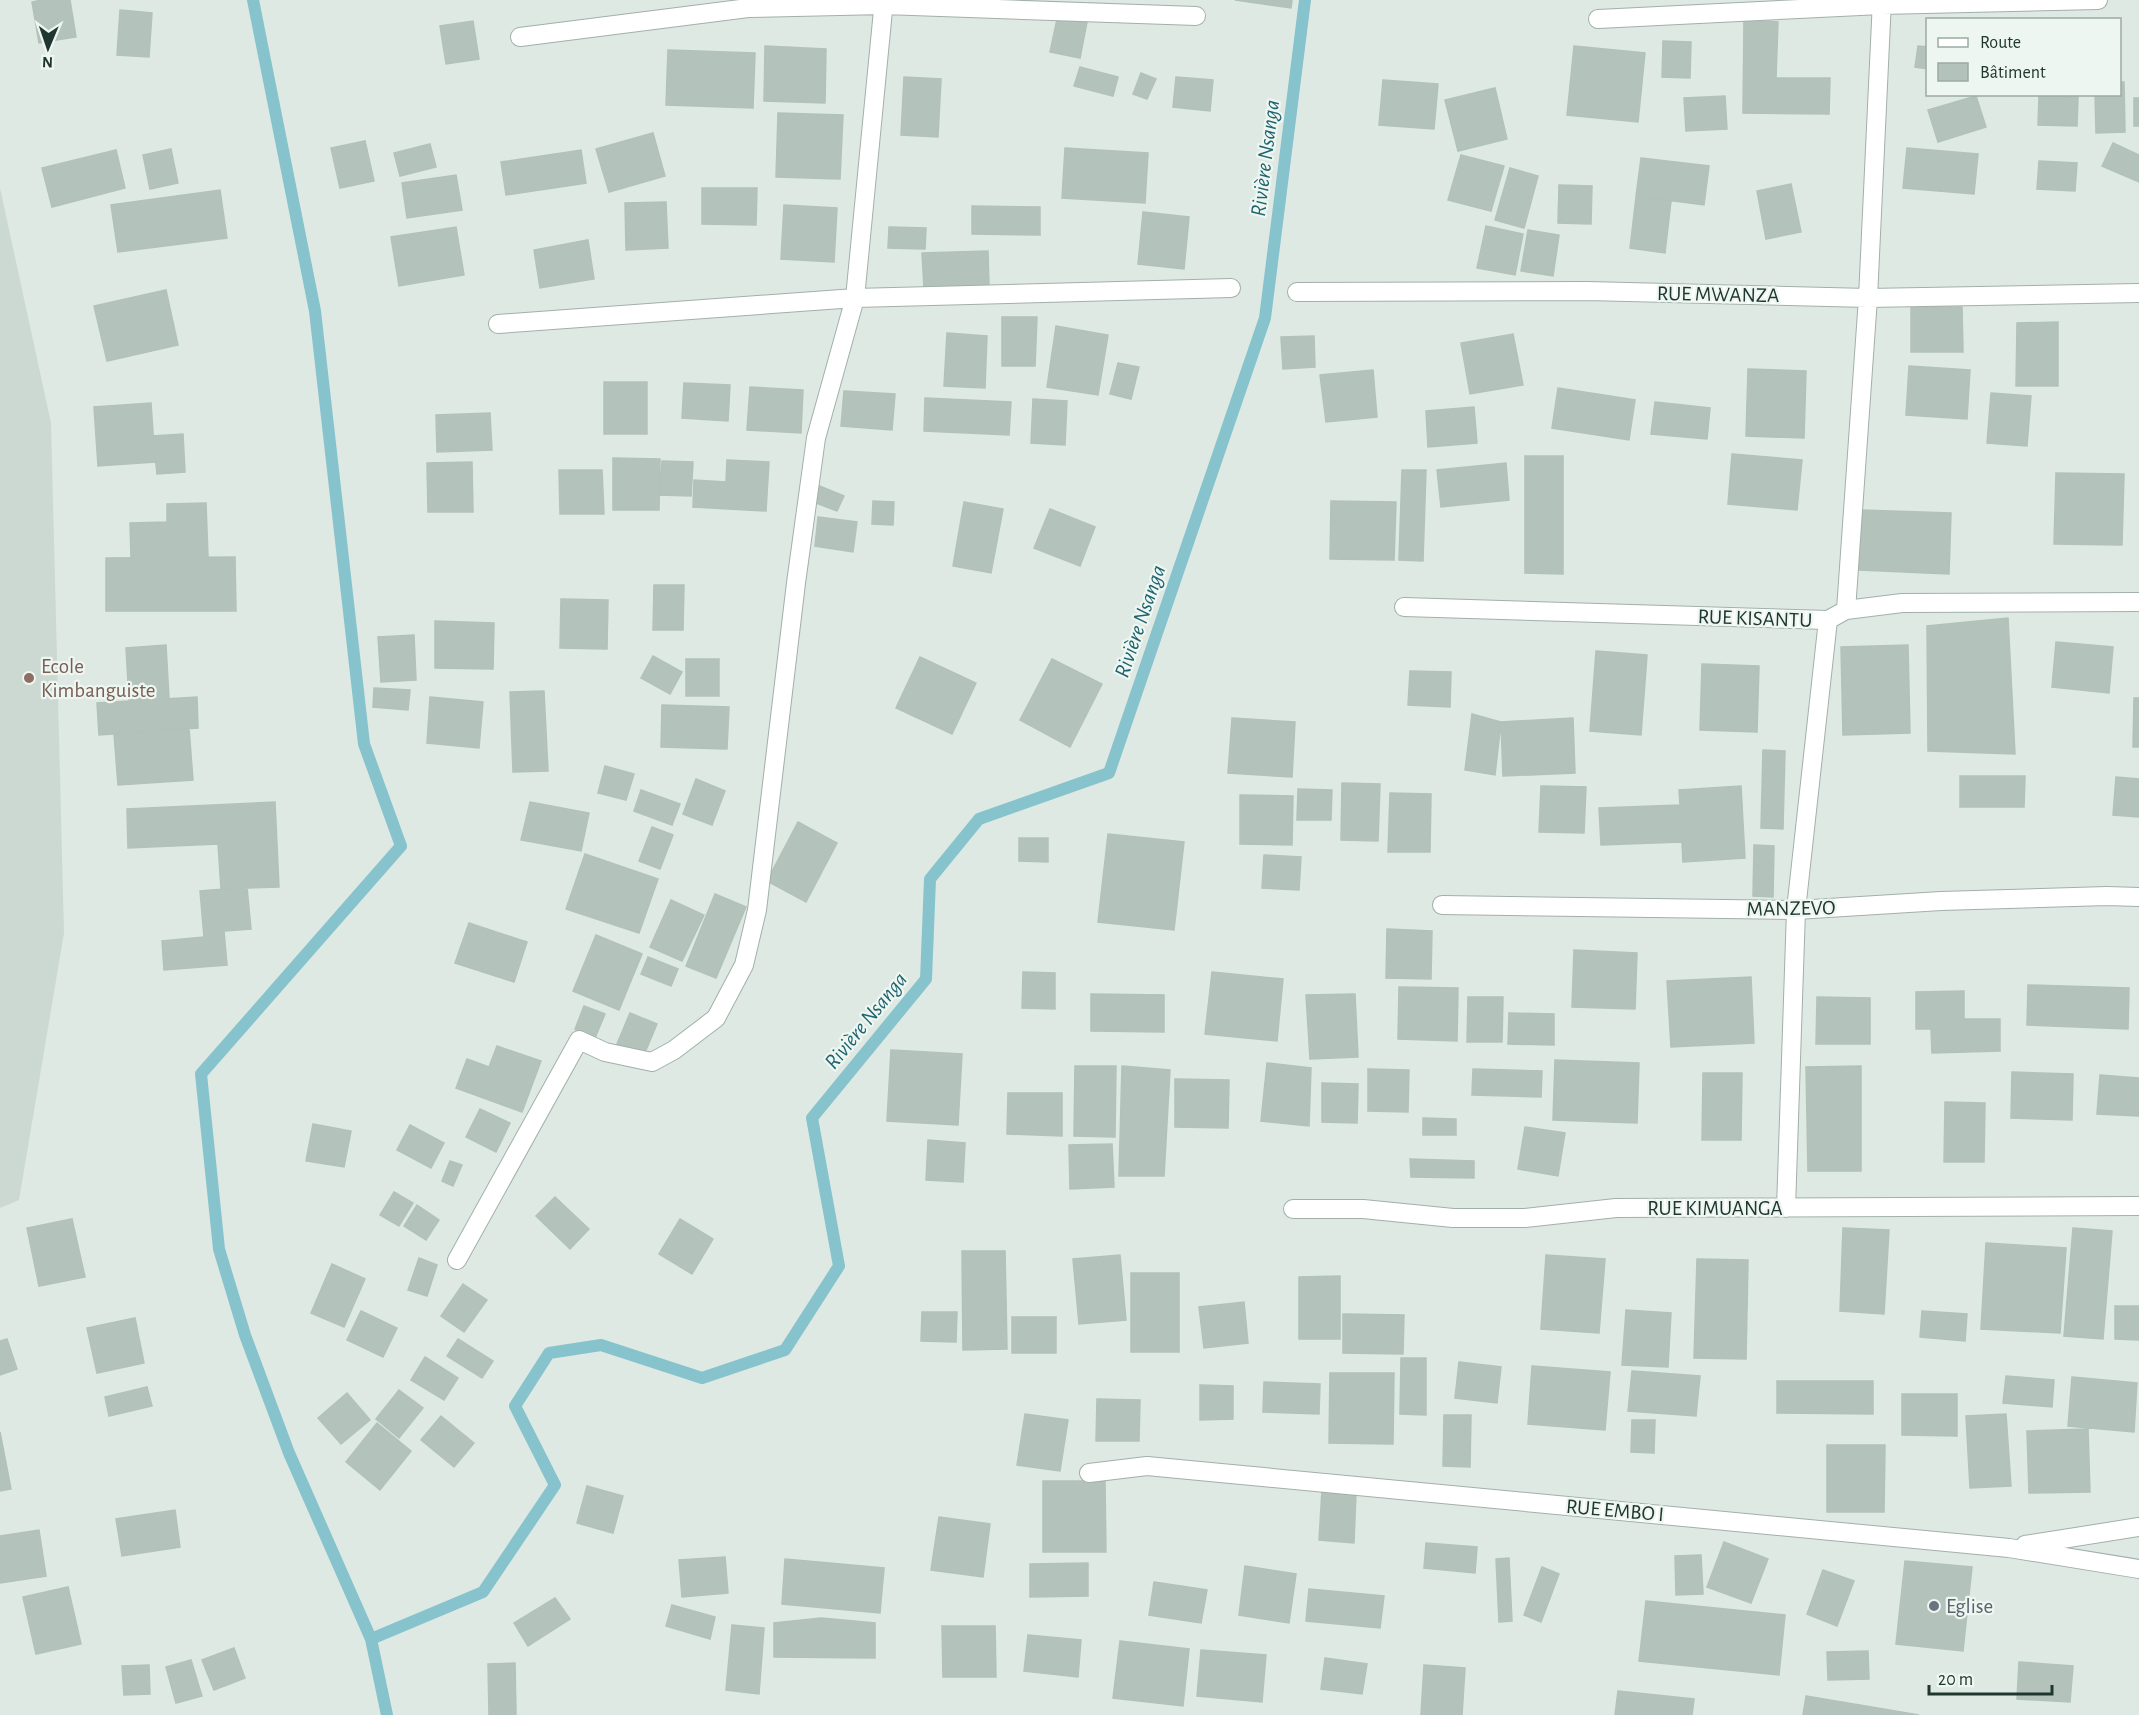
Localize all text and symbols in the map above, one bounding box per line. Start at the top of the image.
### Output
north arrow [18,18,78,78]
legend [1926,18,2121,96]
text: Route [1980,34,2021,52]
text: N [42,54,53,70]
text: Bâtiment [1980,64,2046,82]
water label: Rivière Nsanga [1247,99,1283,218]
street label: RUE MWANZA [1657,283,1779,306]
water label: Rivière Nsanga [1110,562,1169,680]
street label: RUE KISANTU [1697,606,1813,631]
place label: Ecole Kimbanguiste [41,656,155,701]
marker: Ecole Kimbanguiste [22,671,36,685]
street label: MANZEVO [1746,897,1836,920]
water label: Rivière Nsanga [820,968,911,1073]
street label: RUE KIMUANGA [1647,1198,1783,1219]
street label: RUE EMBO I [1565,1496,1665,1525]
place label: Eglise [1946,1596,1993,1617]
marker: Eglise [1927,1599,1941,1613]
scale bar [1929,1658,2052,1696]
text: 20 m [1938,1671,1973,1689]

